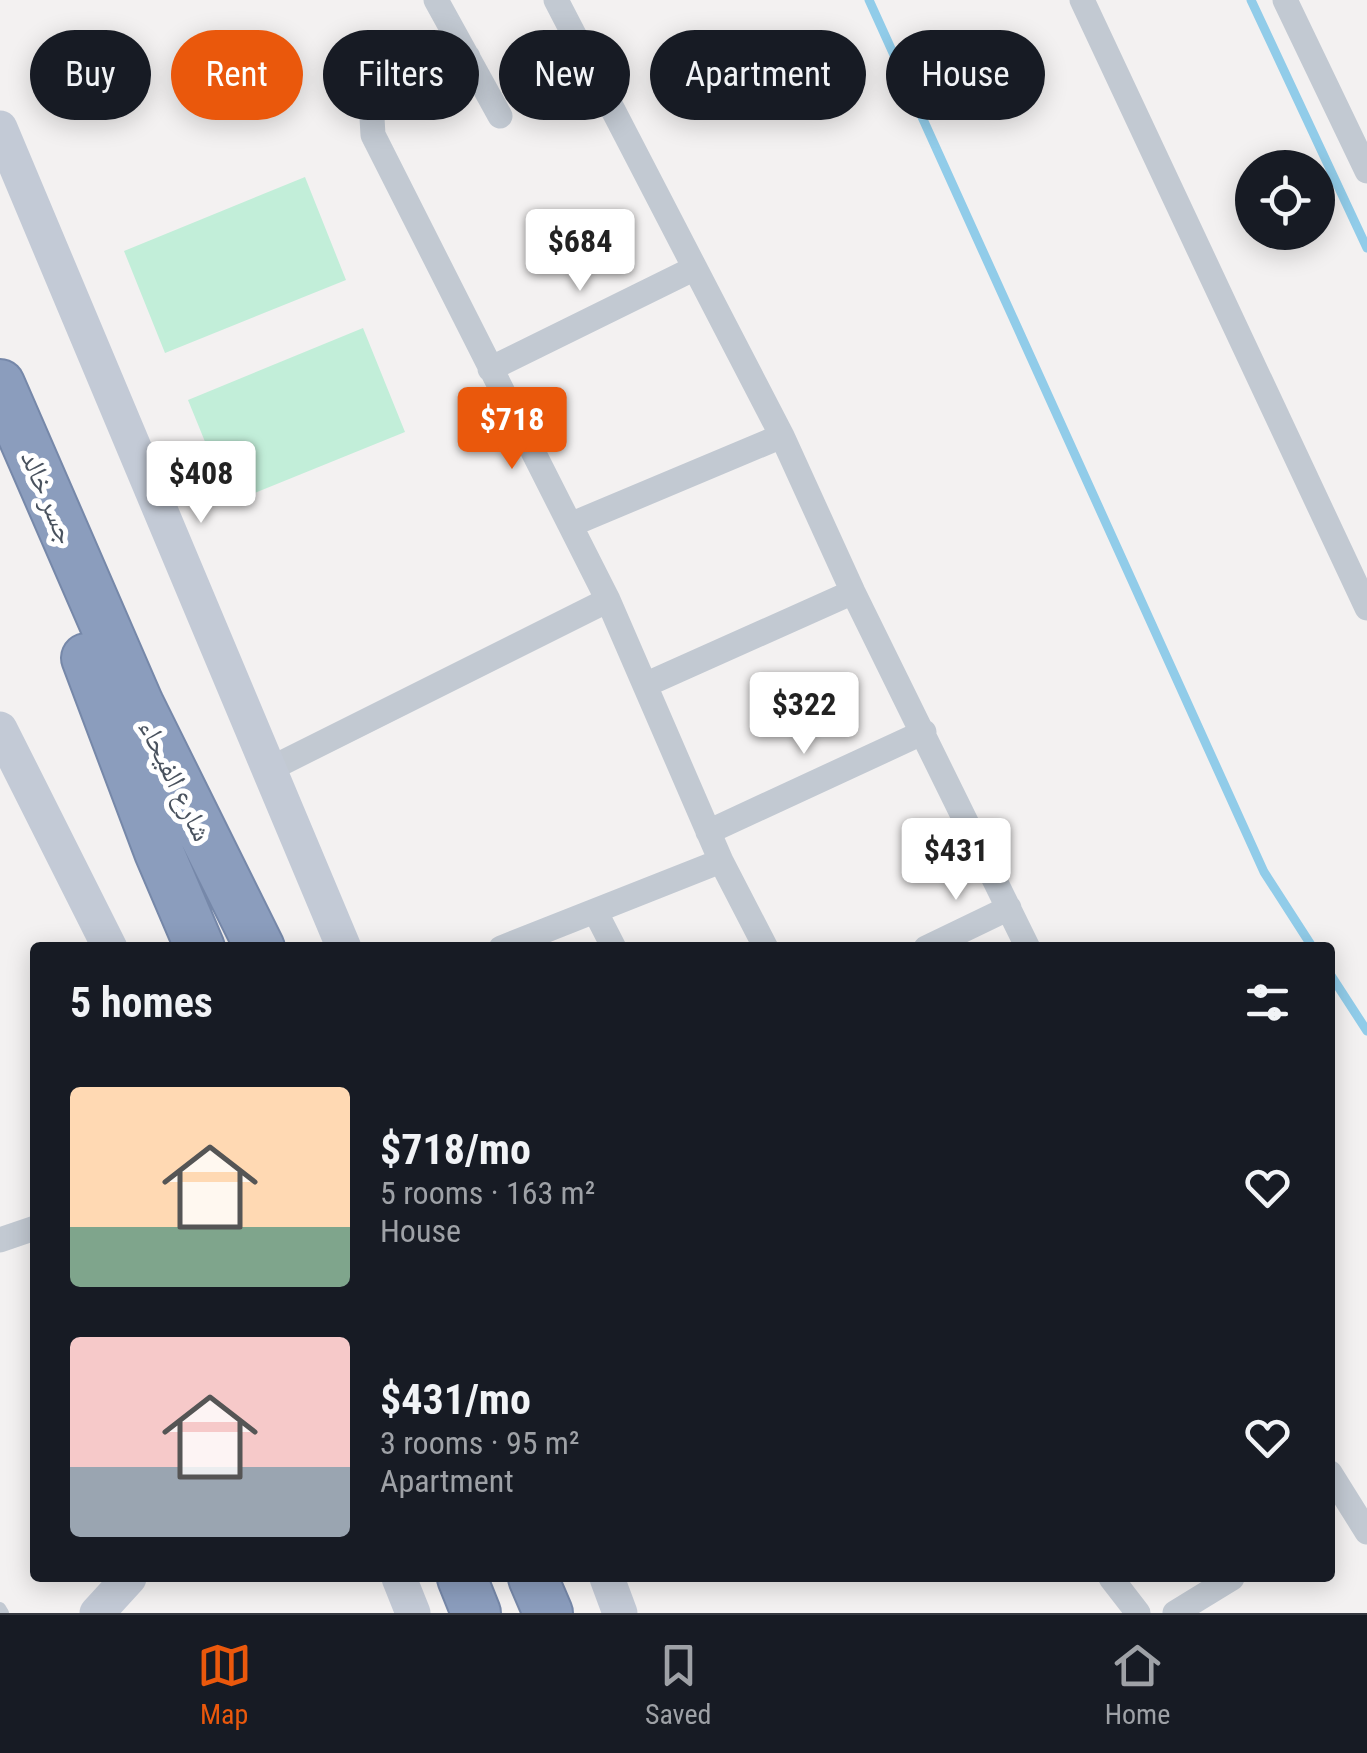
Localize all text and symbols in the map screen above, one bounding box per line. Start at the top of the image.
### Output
chip: Buy [30,30,151,120]
chip: Rent [171,30,303,120]
chip: Filters [323,30,479,120]
chip: New [499,30,630,120]
chip: Apartment [650,30,866,120]
chip: House [886,30,1045,120]
map controls [1235,150,1335,250]
button: locate [1235,150,1335,250]
pin: $684 [521,209,639,294]
text: $684 [548,222,612,260]
pin: $718 [453,387,571,472]
text: $718 [480,400,544,438]
pin: $408 [142,441,260,526]
street label: جسر خالد [14,446,83,549]
text: $408 [169,454,233,492]
pin: $322 [745,672,863,757]
text: $322 [772,685,836,723]
street label: شارع الفيحاء [131,714,219,847]
pin: $431 [897,818,1015,903]
text: $431 [924,831,988,869]
icon: filters [1240,975,1295,1030]
text: 5 homes [70,978,213,1027]
text: $718/mo [380,1125,531,1174]
icon: home [150,1127,270,1247]
icon: heart [1240,1160,1295,1215]
text: 5 rooms · 163 m² [380,1174,595,1212]
text: House [380,1212,461,1250]
text: $431/mo [380,1375,531,1424]
icon: home [150,1377,270,1497]
icon: heart [1240,1410,1295,1465]
text: 3 rooms · 95 m² [380,1424,579,1462]
text: Apartment [380,1462,514,1500]
tab: Map [197,1638,252,1731]
tab: Saved [645,1638,711,1731]
tab: Home [1105,1638,1170,1731]

